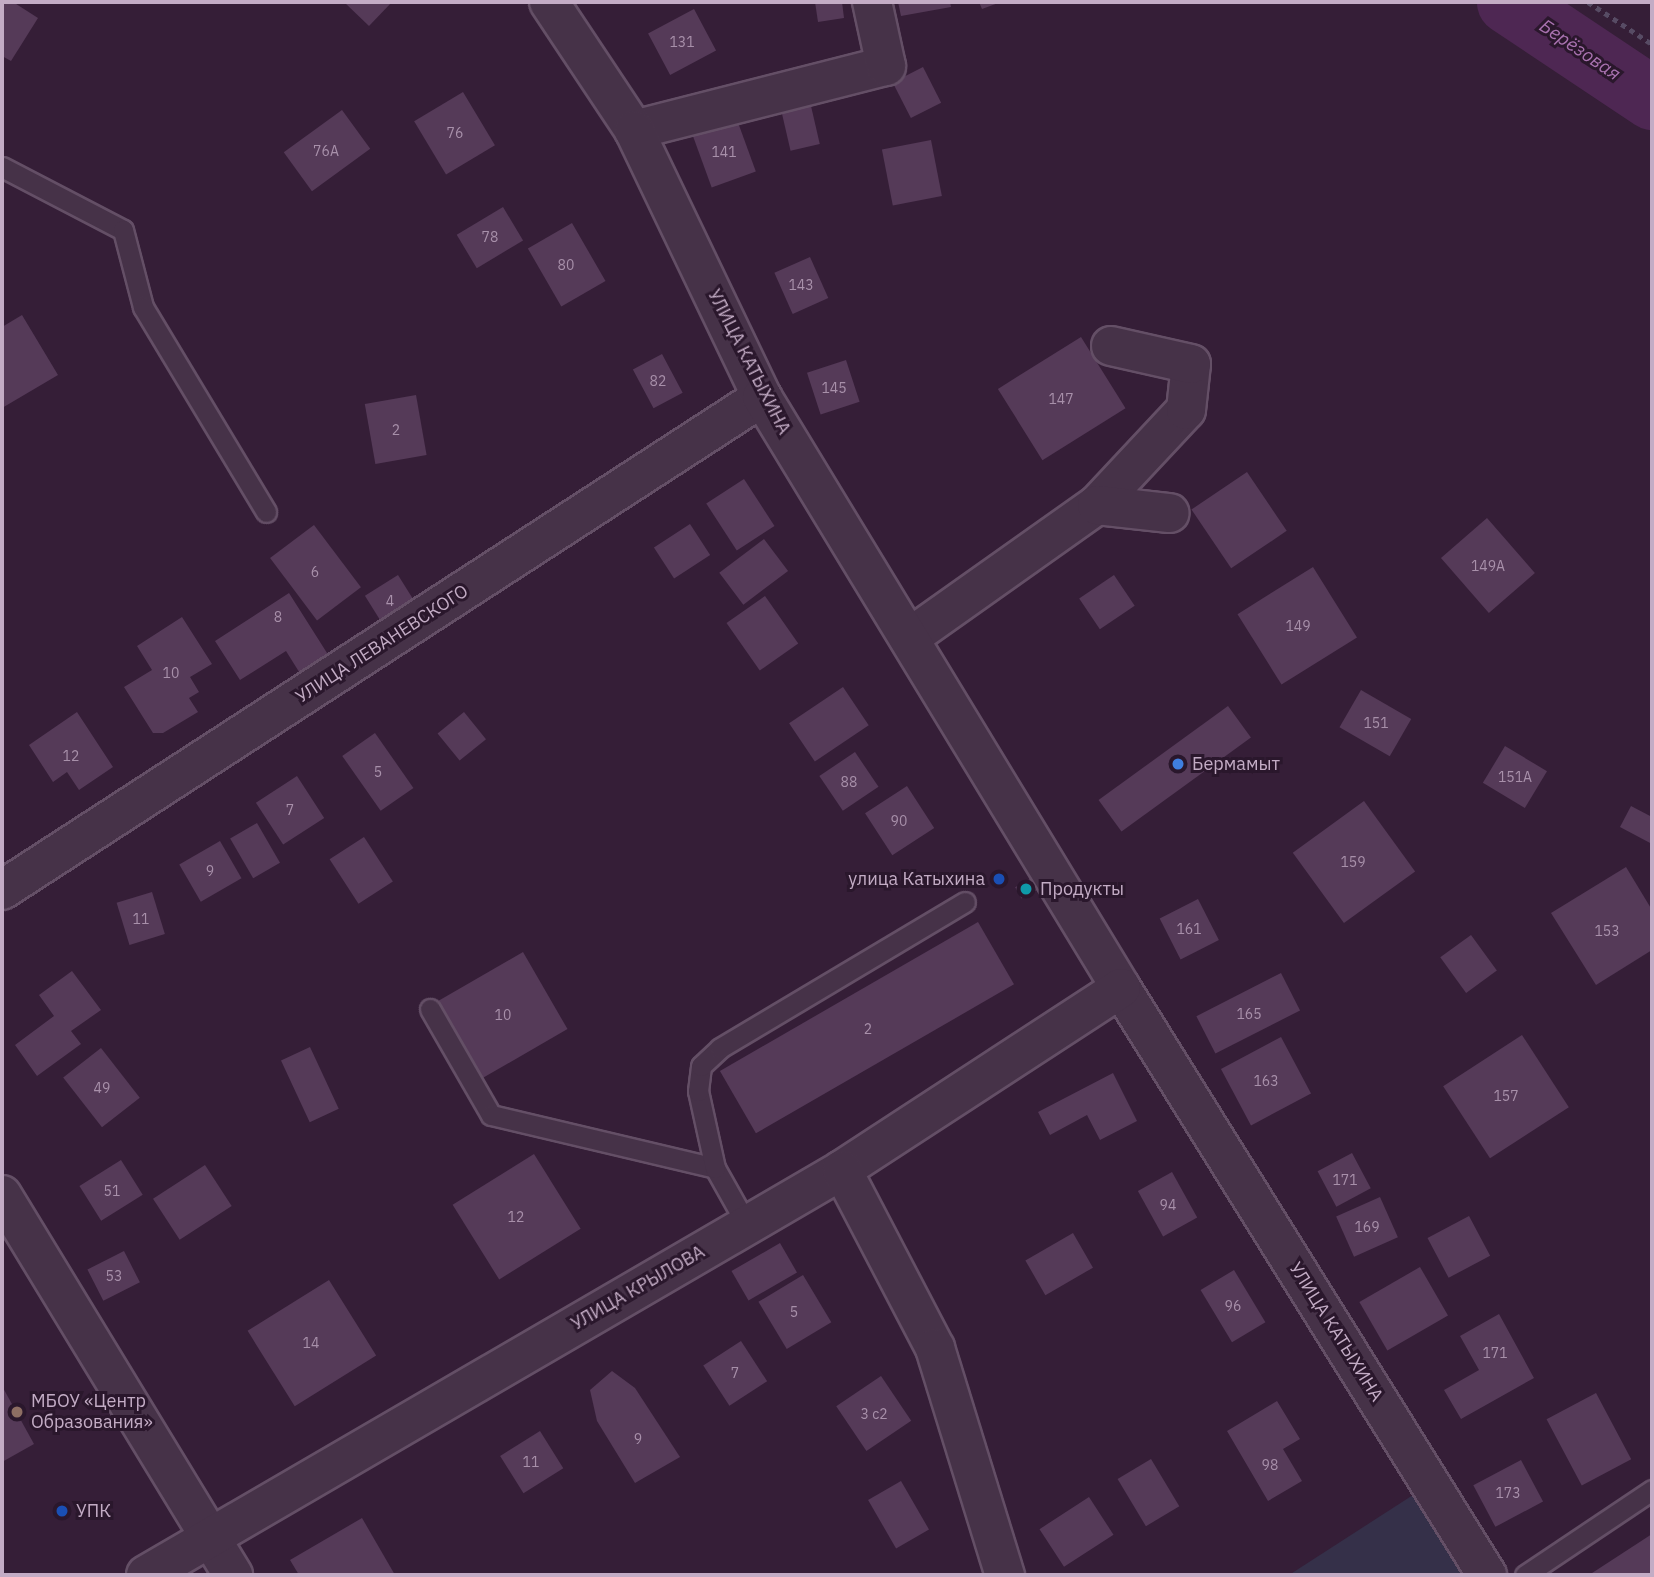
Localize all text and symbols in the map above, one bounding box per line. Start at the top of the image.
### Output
water label: Берёзовая [1535,15,1625,85]
house number: 131 [669,34,695,50]
house number: 76 [447,125,463,141]
house number: 76А [313,143,339,159]
house number: 141 [711,144,737,160]
house number: 78 [482,229,498,245]
house number: 80 [558,257,574,273]
house number: 143 [788,277,814,293]
street label: УЛИЦА КАТЫХИНА [703,286,795,438]
house number: 82 [650,373,666,389]
house number: 145 [821,380,847,396]
house number: 147 [1048,391,1074,407]
house number: 2 [392,422,400,438]
house number: 149А [1471,558,1505,574]
house number: 6 [311,564,319,580]
street label: УЛИЦА ЛЕВАНЕВСКОГО [292,580,472,708]
house number: 4 [386,593,394,609]
house number: 8 [274,609,282,625]
house number: 149 [1285,618,1311,634]
house number: 10 [163,665,179,681]
house number: 151 [1363,715,1389,731]
house number: 12 [63,748,79,764]
place label: Бермамыт [1192,753,1280,775]
marker: Бермамыт [1170,756,1186,772]
house number: 5 [374,764,382,780]
house number: 151А [1498,769,1532,785]
house number: 88 [841,774,857,790]
house number: 7 [286,802,294,818]
house number: 90 [891,813,907,829]
house number: 159 [1340,854,1366,870]
house number: 9 [206,863,214,879]
place label: улица Катыхина [848,868,985,890]
marker: улица Катыхина [991,871,1007,887]
place label: Продукты [1040,878,1124,900]
marker: Продукты [1018,881,1034,897]
house number: 11 [133,911,149,927]
house number: 161 [1176,921,1202,937]
house number: 153 [1594,923,1620,939]
house number: 165 [1236,1006,1262,1022]
house number: 10 [495,1007,511,1023]
house number: 2 [864,1021,872,1037]
house number: 163 [1253,1073,1279,1089]
house number: 49 [94,1080,110,1096]
house number: 157 [1493,1088,1519,1104]
house number: 171 [1332,1172,1358,1188]
house number: 51 [104,1183,120,1199]
house number: 94 [1160,1197,1176,1213]
house number: 12 [508,1209,524,1225]
house number: 169 [1354,1219,1380,1235]
street label: УЛИЦА КРЫЛОВА [567,1241,709,1335]
street label: УЛИЦА КАТЫХИНА [1284,1258,1388,1406]
house number: 53 [106,1268,122,1284]
house number: 96 [1225,1298,1241,1314]
house number: 5 [790,1304,798,1320]
house number: 14 [303,1335,319,1351]
house number: 171 [1482,1345,1508,1361]
house number: 7 [731,1365,739,1381]
place label: МБОУ «Центр Образования» [31,1391,153,1434]
marker: МБОУ «Центр Образования» [9,1404,25,1420]
house number: 3 с2 [860,1406,888,1422]
house number: 9 [634,1431,642,1447]
house number: 11 [523,1454,539,1470]
house number: 98 [1262,1457,1278,1473]
house number: 173 [1495,1485,1521,1501]
place label: УПК [76,1500,111,1522]
marker: УПК [54,1503,70,1519]

